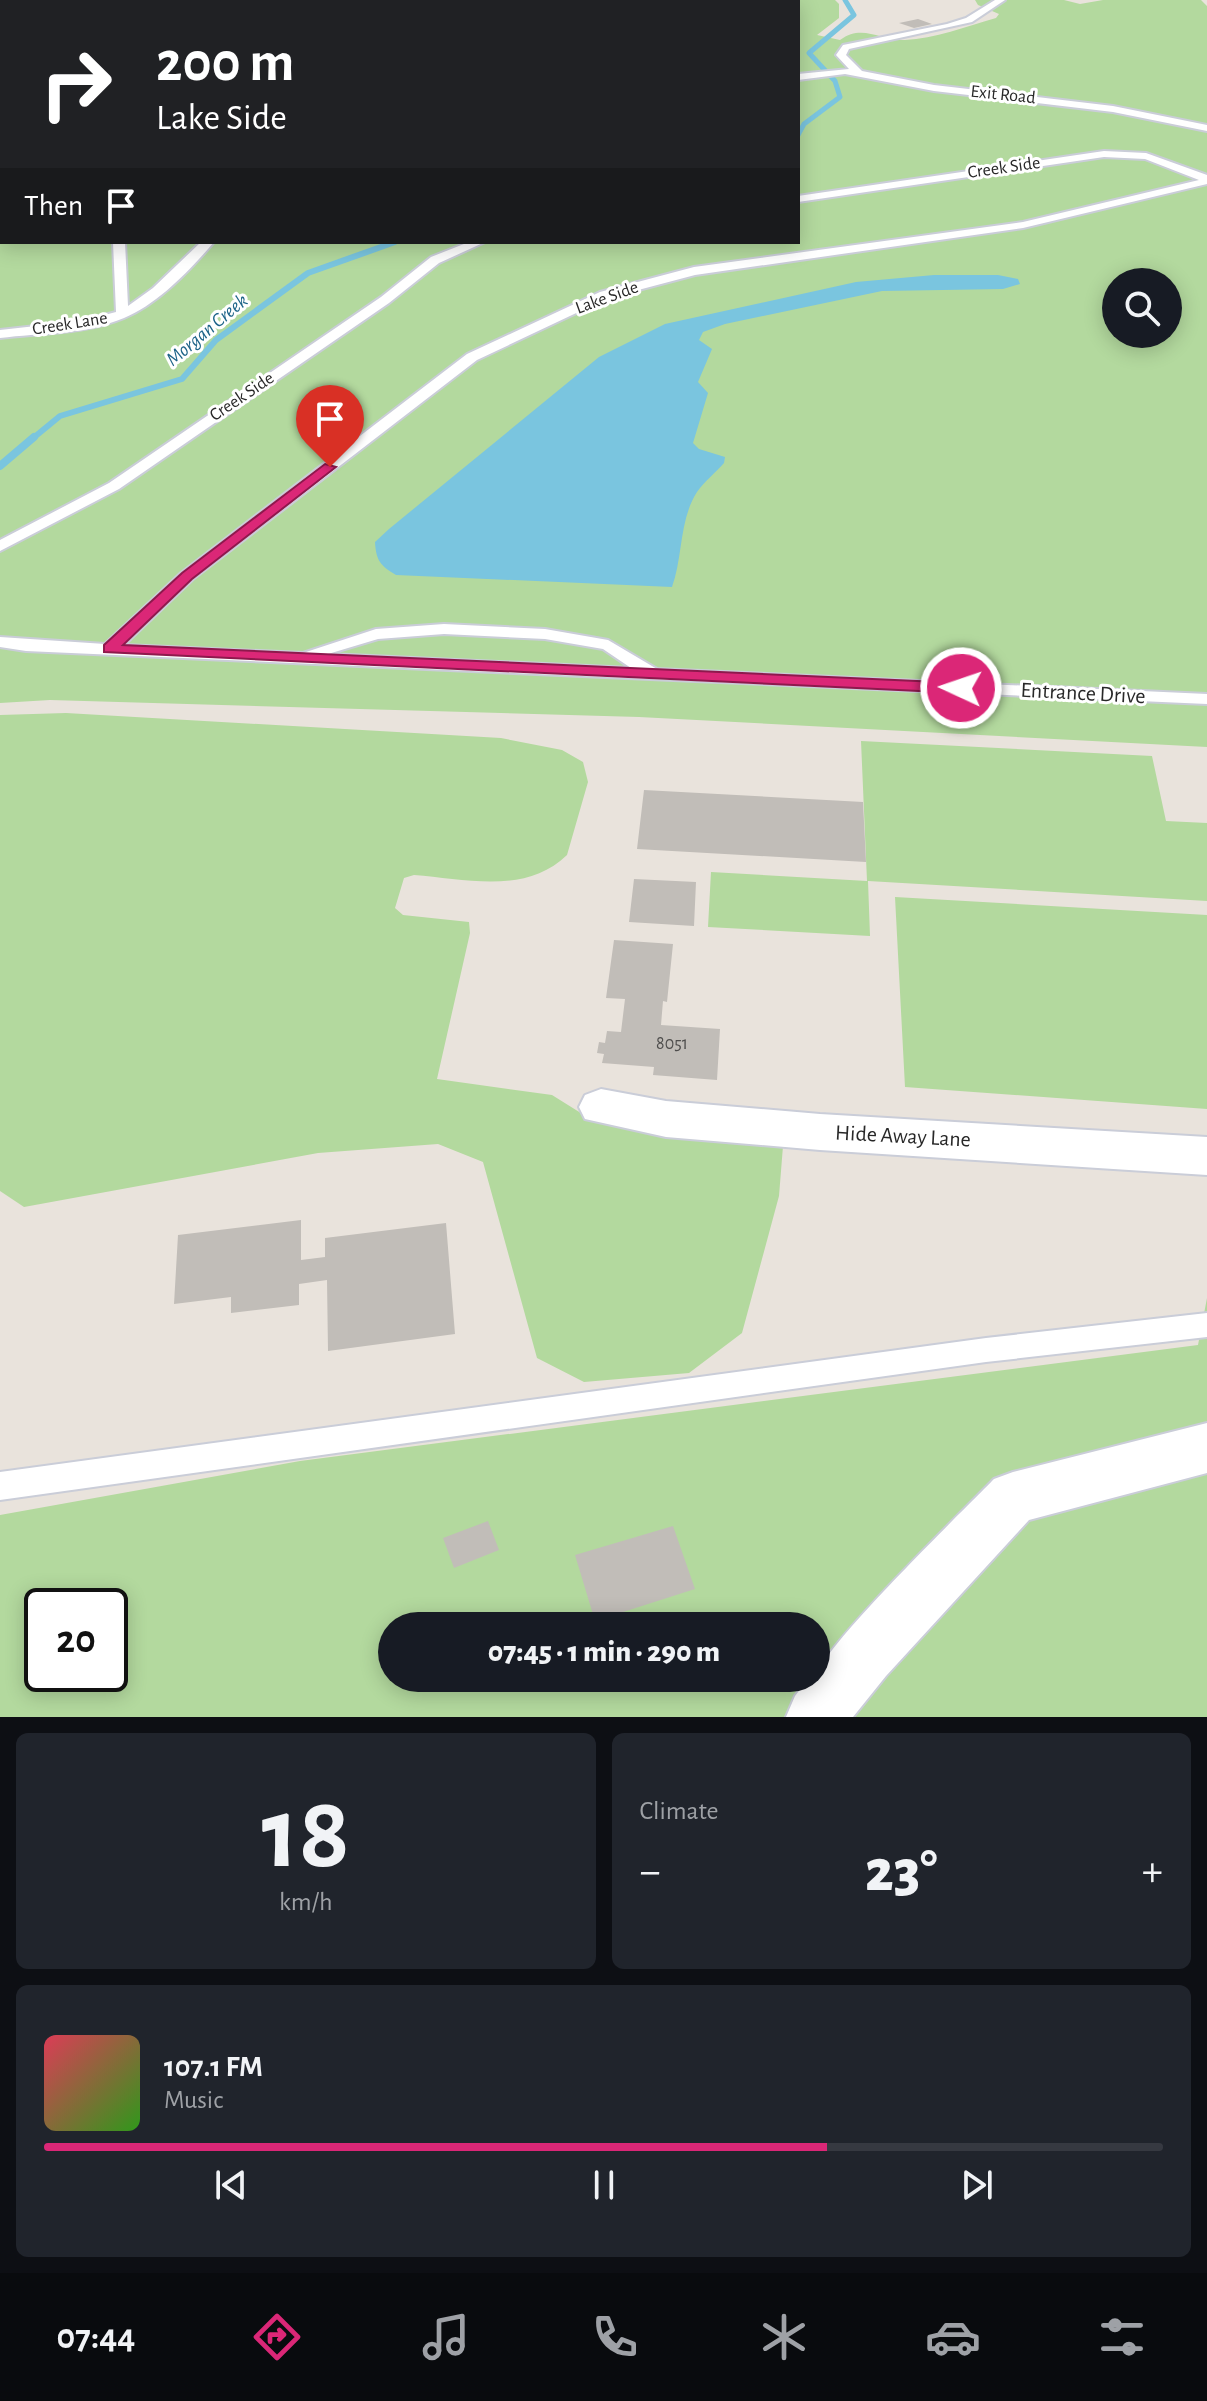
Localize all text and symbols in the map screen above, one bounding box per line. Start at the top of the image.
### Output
icon: right [24,32,128,136]
text: 200 m [156,35,294,91]
street label: Exit Road [970,83,1036,107]
text: Lake Side [156,100,287,136]
street label: Creek Side [967,154,1041,182]
icon: arrive [99,184,143,228]
text: Then [24,191,83,221]
map controls [1102,268,1182,348]
button: search [1102,268,1182,348]
street label: Lake Side [573,278,641,318]
water label: Morgan Creek [162,290,252,370]
street label: Creek Lane [31,309,109,339]
street label: Creek Side [207,369,277,425]
pin [296,385,364,467]
icon: arrive [308,397,352,441]
position arrow [919,646,1003,730]
street label: Entrance Drive [1020,679,1146,707]
house number: 8051 [656,1035,688,1053]
street label: Hide Away Lane [835,1121,971,1151]
speed limit sign: 20 [24,1588,128,1692]
text: 07:45 · 1 min · 290 m [488,1637,720,1667]
text: 18 [261,1783,350,1887]
text: Climate [640,1798,718,1824]
text: 23° [865,1842,938,1902]
text: − [640,1850,661,1894]
text: + [1142,1850,1163,1894]
text: km/h [279,1889,333,1915]
text: 107.1 FM [164,2052,263,2082]
text: Music [164,2087,223,2113]
icon: previous [209,2163,253,2207]
icon: pause [582,2163,626,2207]
icon: next [955,2163,999,2207]
icon: directions [249,2309,305,2365]
icon: music [418,2309,474,2365]
icon: phone [587,2309,643,2365]
icon: climate [756,2309,812,2365]
icon: car [925,2309,981,2365]
icon: filters [1094,2309,1150,2365]
text: 07:44 [57,2319,135,2355]

